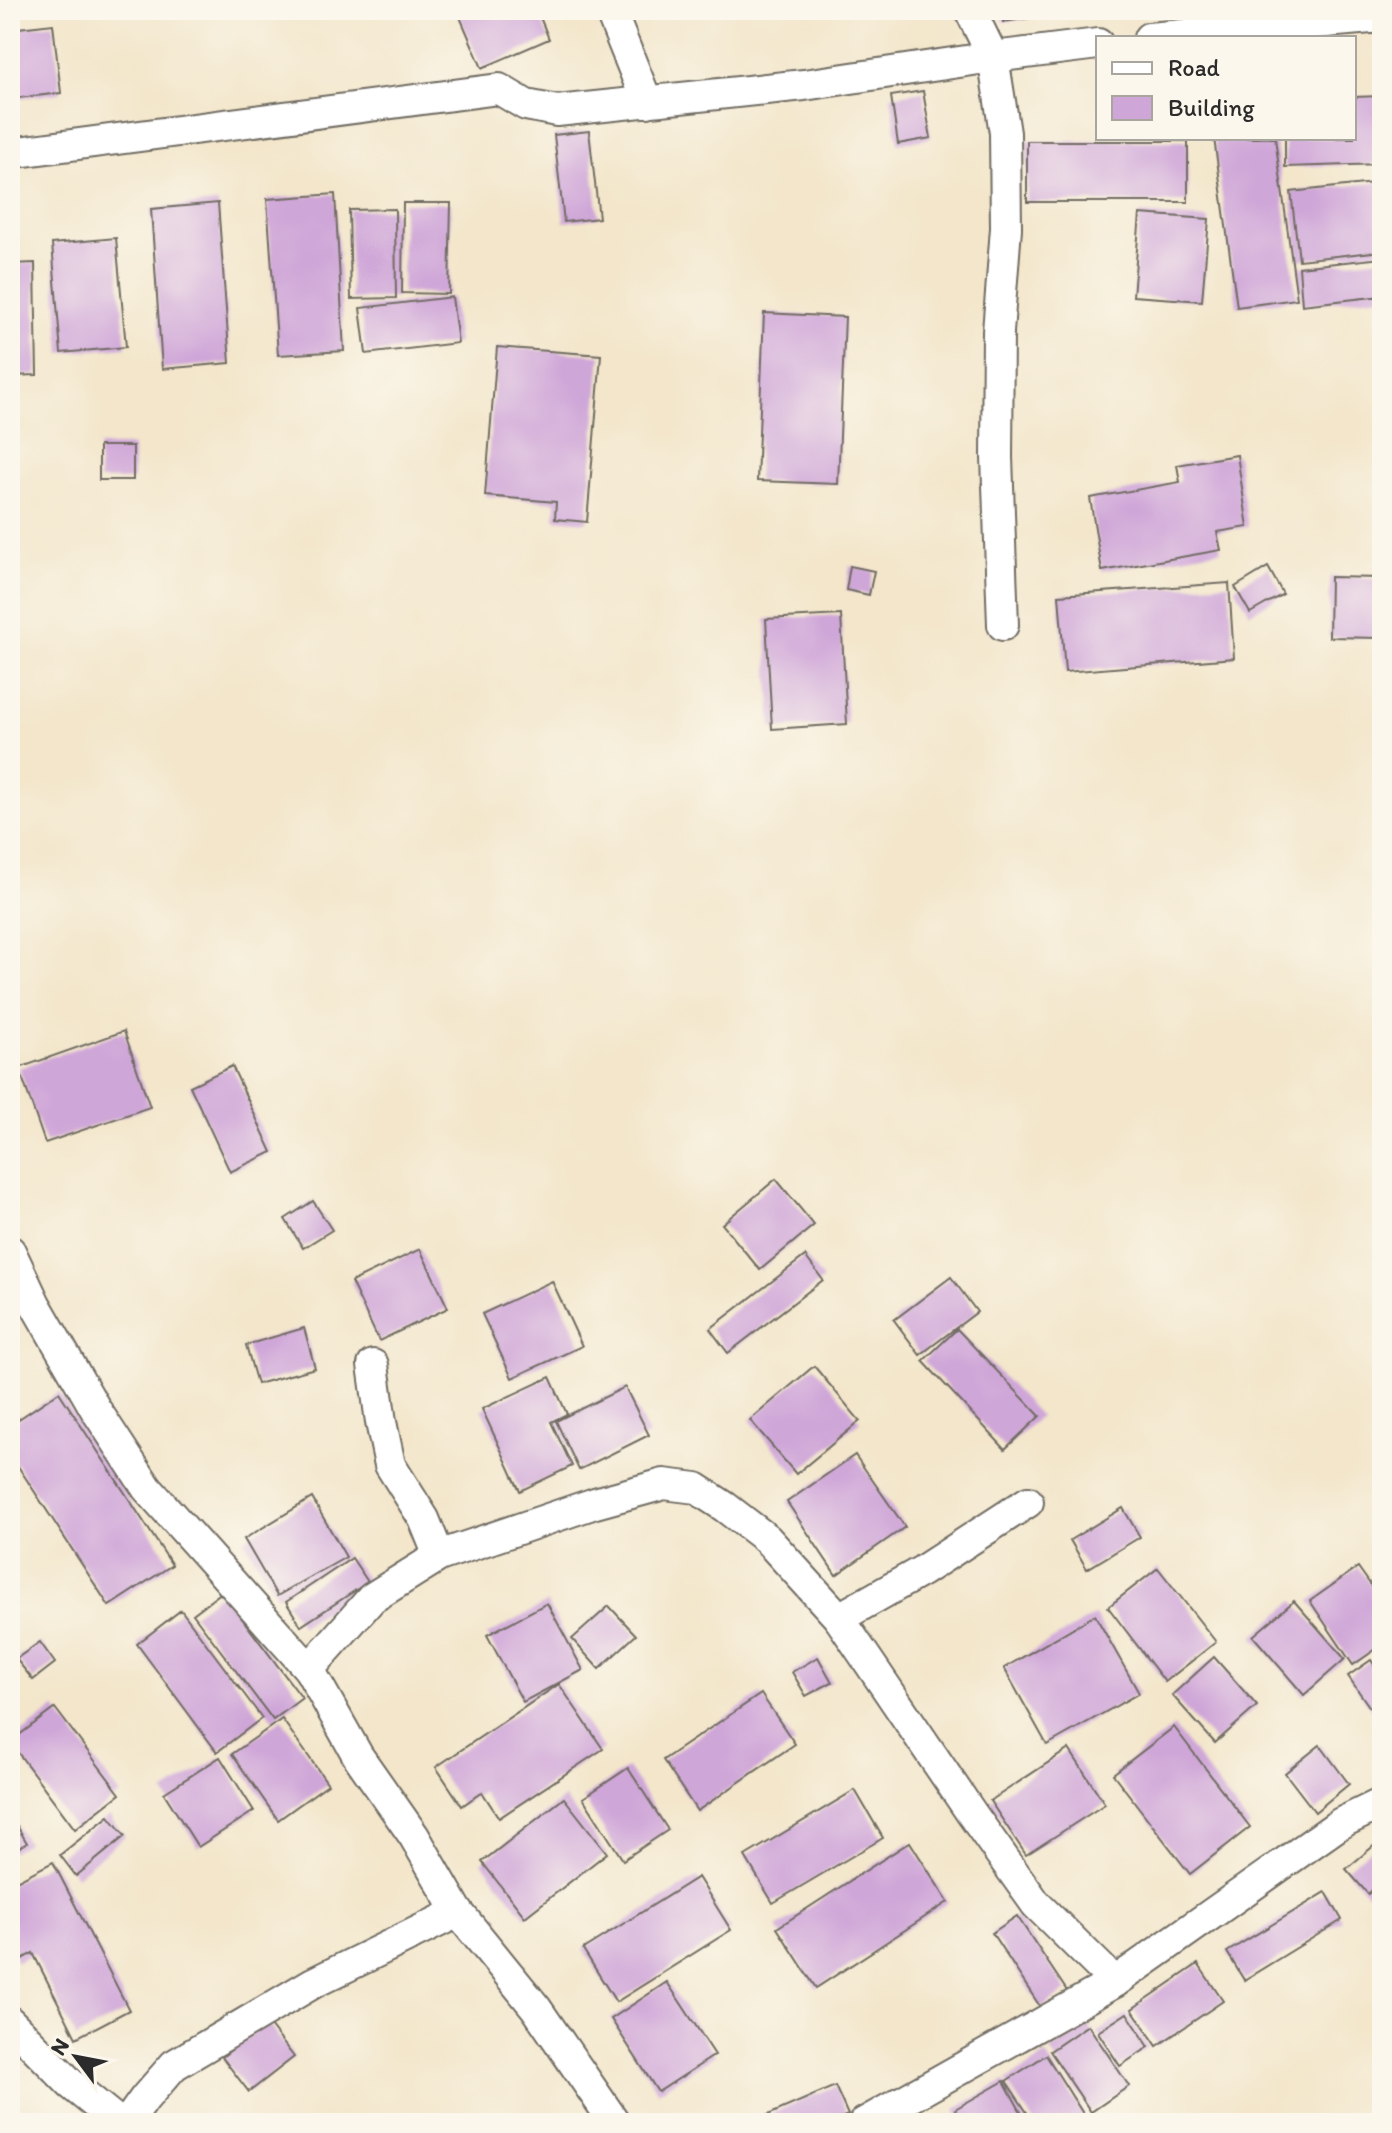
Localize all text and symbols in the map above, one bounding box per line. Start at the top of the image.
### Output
legend [1096,36,1356,140]
text: Road [1168,53,1220,82]
text: Building [1168,93,1255,122]
north arrow [36,2017,116,2097]
text: N [44,2033,75,2060]

